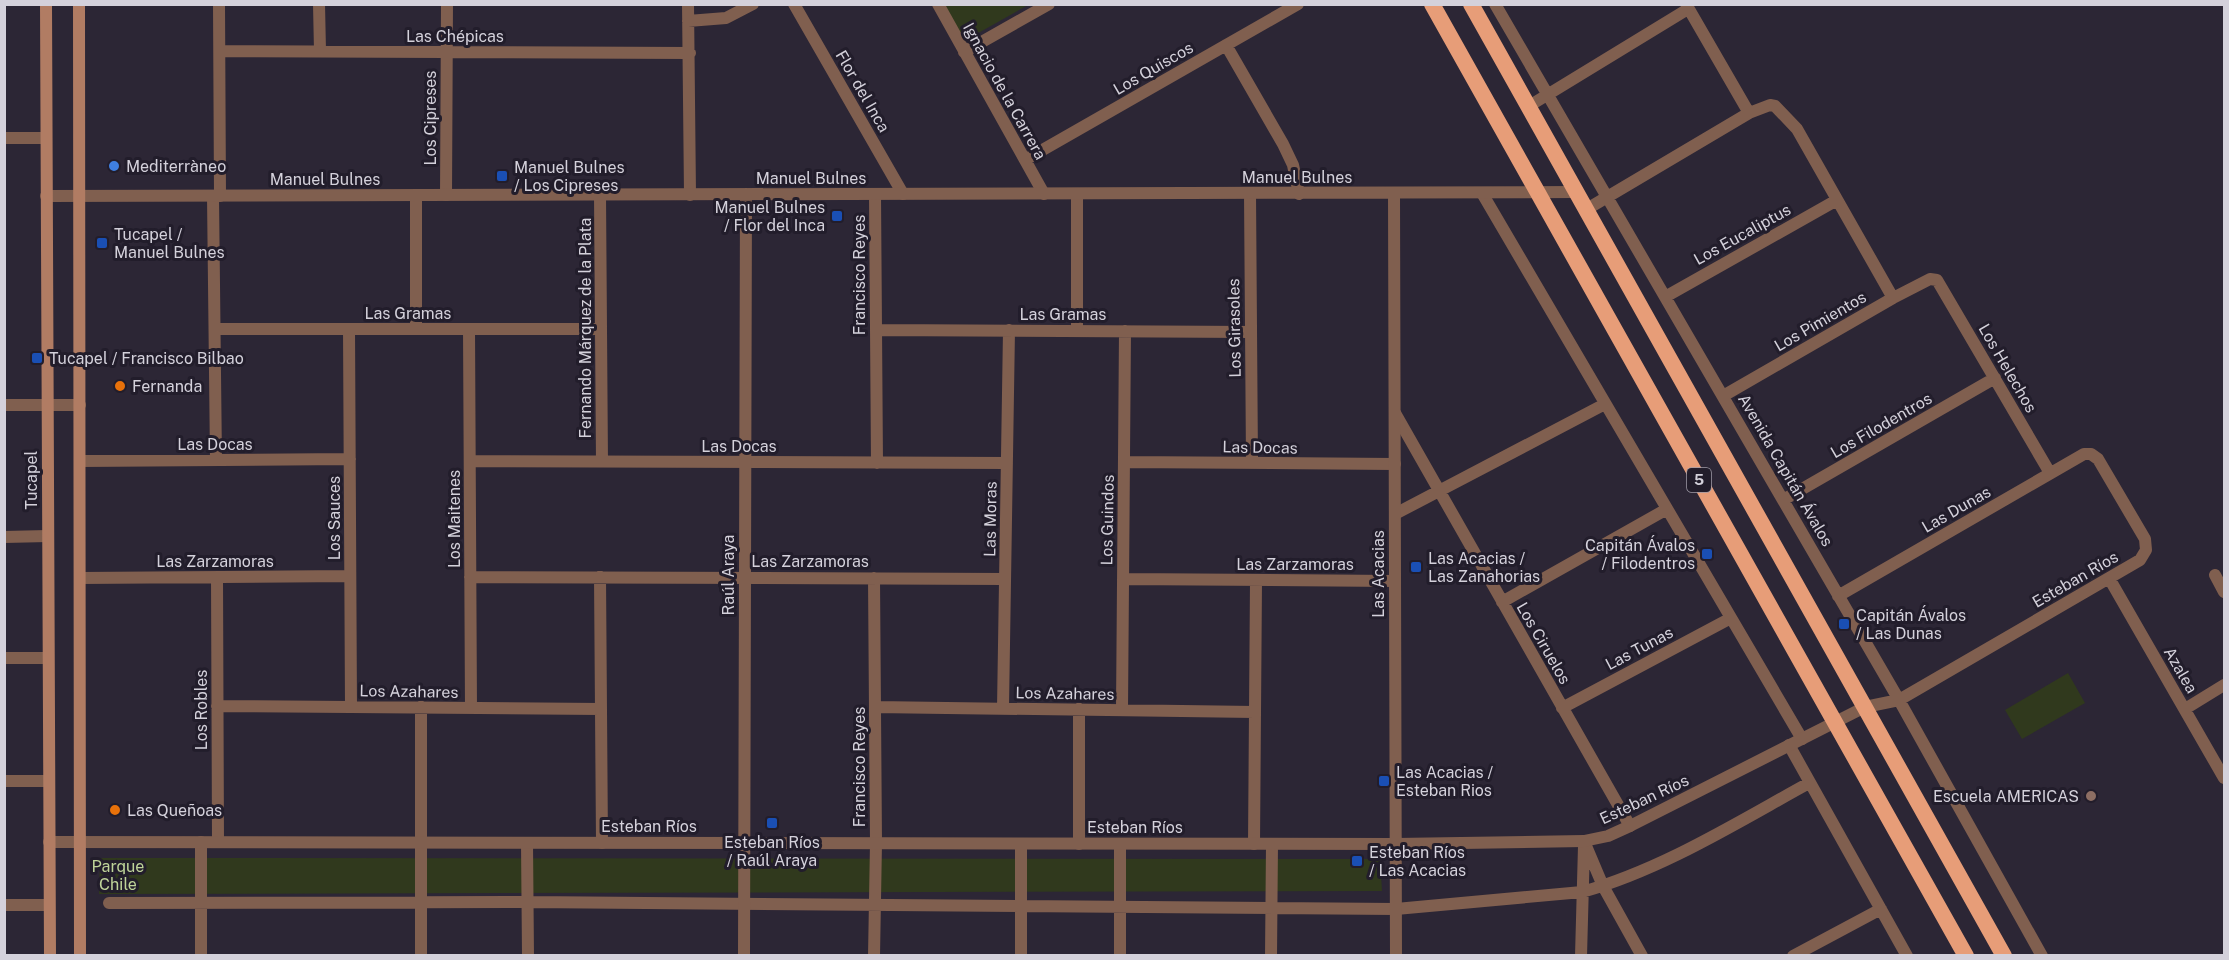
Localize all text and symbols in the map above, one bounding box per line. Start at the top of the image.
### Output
street label: Ignacio de la Carrera [959,20,1050,163]
street label: Las Chépicas [406,27,504,46]
street label: Los Quiscos [1110,38,1197,99]
street label: Flor del Inca [831,47,894,136]
street label: Los Cipreses [421,71,440,165]
place label: Mediterràneo [126,157,226,176]
place label: Manuel Bulnes / Los Cipreses [514,158,625,195]
marker: Mediterràneo [107,159,121,173]
street label: Manuel Bulnes [1242,168,1352,187]
marker: Manuel Bulnes / Los Cipreses [495,169,509,183]
street label: Manuel Bulnes [756,169,866,188]
street label: Manuel Bulnes [270,170,380,189]
place label: Manuel Bulnes / Flor del Inca [714,198,825,235]
street label: Los Eucaliptus [1690,200,1794,269]
marker: Manuel Bulnes / Flor del Inca [830,209,844,223]
street label: Francisco Reyes [850,215,869,335]
street label: Fernando Márquez de la Plata [576,218,595,438]
place label: Tucapel / Manuel Bulnes [114,225,225,262]
marker: Tucapel / Manuel Bulnes [95,236,109,250]
street label: Los Girasoles [1224,278,1245,378]
street label: Los Pimientos [1771,287,1870,355]
street label: Las Gramas [365,304,451,323]
street label: Las Gramas [1020,305,1106,324]
street label: Los Helechos [1974,320,2041,416]
place label: Tucapel / Francisco Bilbao [49,349,244,368]
marker: Tucapel / Francisco Bilbao [30,351,44,365]
place label: Fernanda [132,377,202,396]
marker: Fernanda [113,379,127,393]
street label: Los Filodentros [1827,389,1935,462]
street label: Avenida Capitán Ávalos [1734,390,1838,550]
street label: Las Docas [177,435,253,454]
street label: Las Docas [701,437,777,456]
street label: Las Docas [1222,437,1298,458]
street label: Tucapel [22,450,41,509]
road number: 5 [1687,468,1711,492]
street label: Los Maitenes [445,470,464,568]
street label: Los Guindos [1097,474,1118,566]
street label: Los Sauces [325,476,344,560]
street label: Las Moras [980,481,1001,557]
street label: Las Dunas [1918,482,1994,537]
street label: Las Acacias [1369,530,1388,618]
street label: Raúl Araya [719,535,738,615]
place label: Capitán Ávalos / Filodentros [1585,535,1695,573]
marker: Capitán Ávalos / Filodentros [1700,547,1714,561]
street label: Esteban Ríos [2029,547,2122,612]
place label: Las Acacias / Las Zanahorias [1428,549,1540,586]
street label: Las Zarzamoras [156,552,274,571]
street label: Las Zarzamoras [751,552,869,571]
street label: Las Zarzamoras [1236,555,1354,574]
marker: Las Acacias / Las Zanahorias [1409,560,1423,574]
street label: Los Ciruelos [1513,599,1575,687]
place label: Capitán Ávalos / Las Dunas [1856,605,1966,643]
marker: Capitán Ávalos / Las Dunas [1837,617,1851,631]
street label: Las Tunas [1602,623,1676,674]
street label: Azalea [2160,644,2201,697]
street label: Los Robles [192,670,211,750]
street label: Los Azahares [359,681,459,702]
street label: Los Azahares [1015,683,1115,704]
street label: Francisco Reyes [850,707,869,827]
place label: Las Acacias / Esteban Rios [1396,763,1494,800]
street label: Esteban Ríos [1597,771,1692,828]
marker: Las Acacias / Esteban Rios [1377,774,1391,788]
place label: Escuela AMERICAS [1933,787,2079,806]
marker: Escuela AMERICAS [2084,789,2098,803]
place label: Las Queñoas [127,801,222,820]
marker: Las Queñoas [108,803,122,817]
marker: Esteban Ríos / Raúl Araya [765,816,779,830]
street label: Esteban Ríos [601,817,697,836]
street label: Esteban Ríos [1087,818,1183,837]
place label: Esteban Ríos / Raúl Araya [724,833,820,870]
place label: Esteban Ríos / Las Acacias [1369,843,1466,880]
marker: Esteban Ríos / Las Acacias [1350,854,1364,868]
park label: Parque Chile [92,857,144,894]

